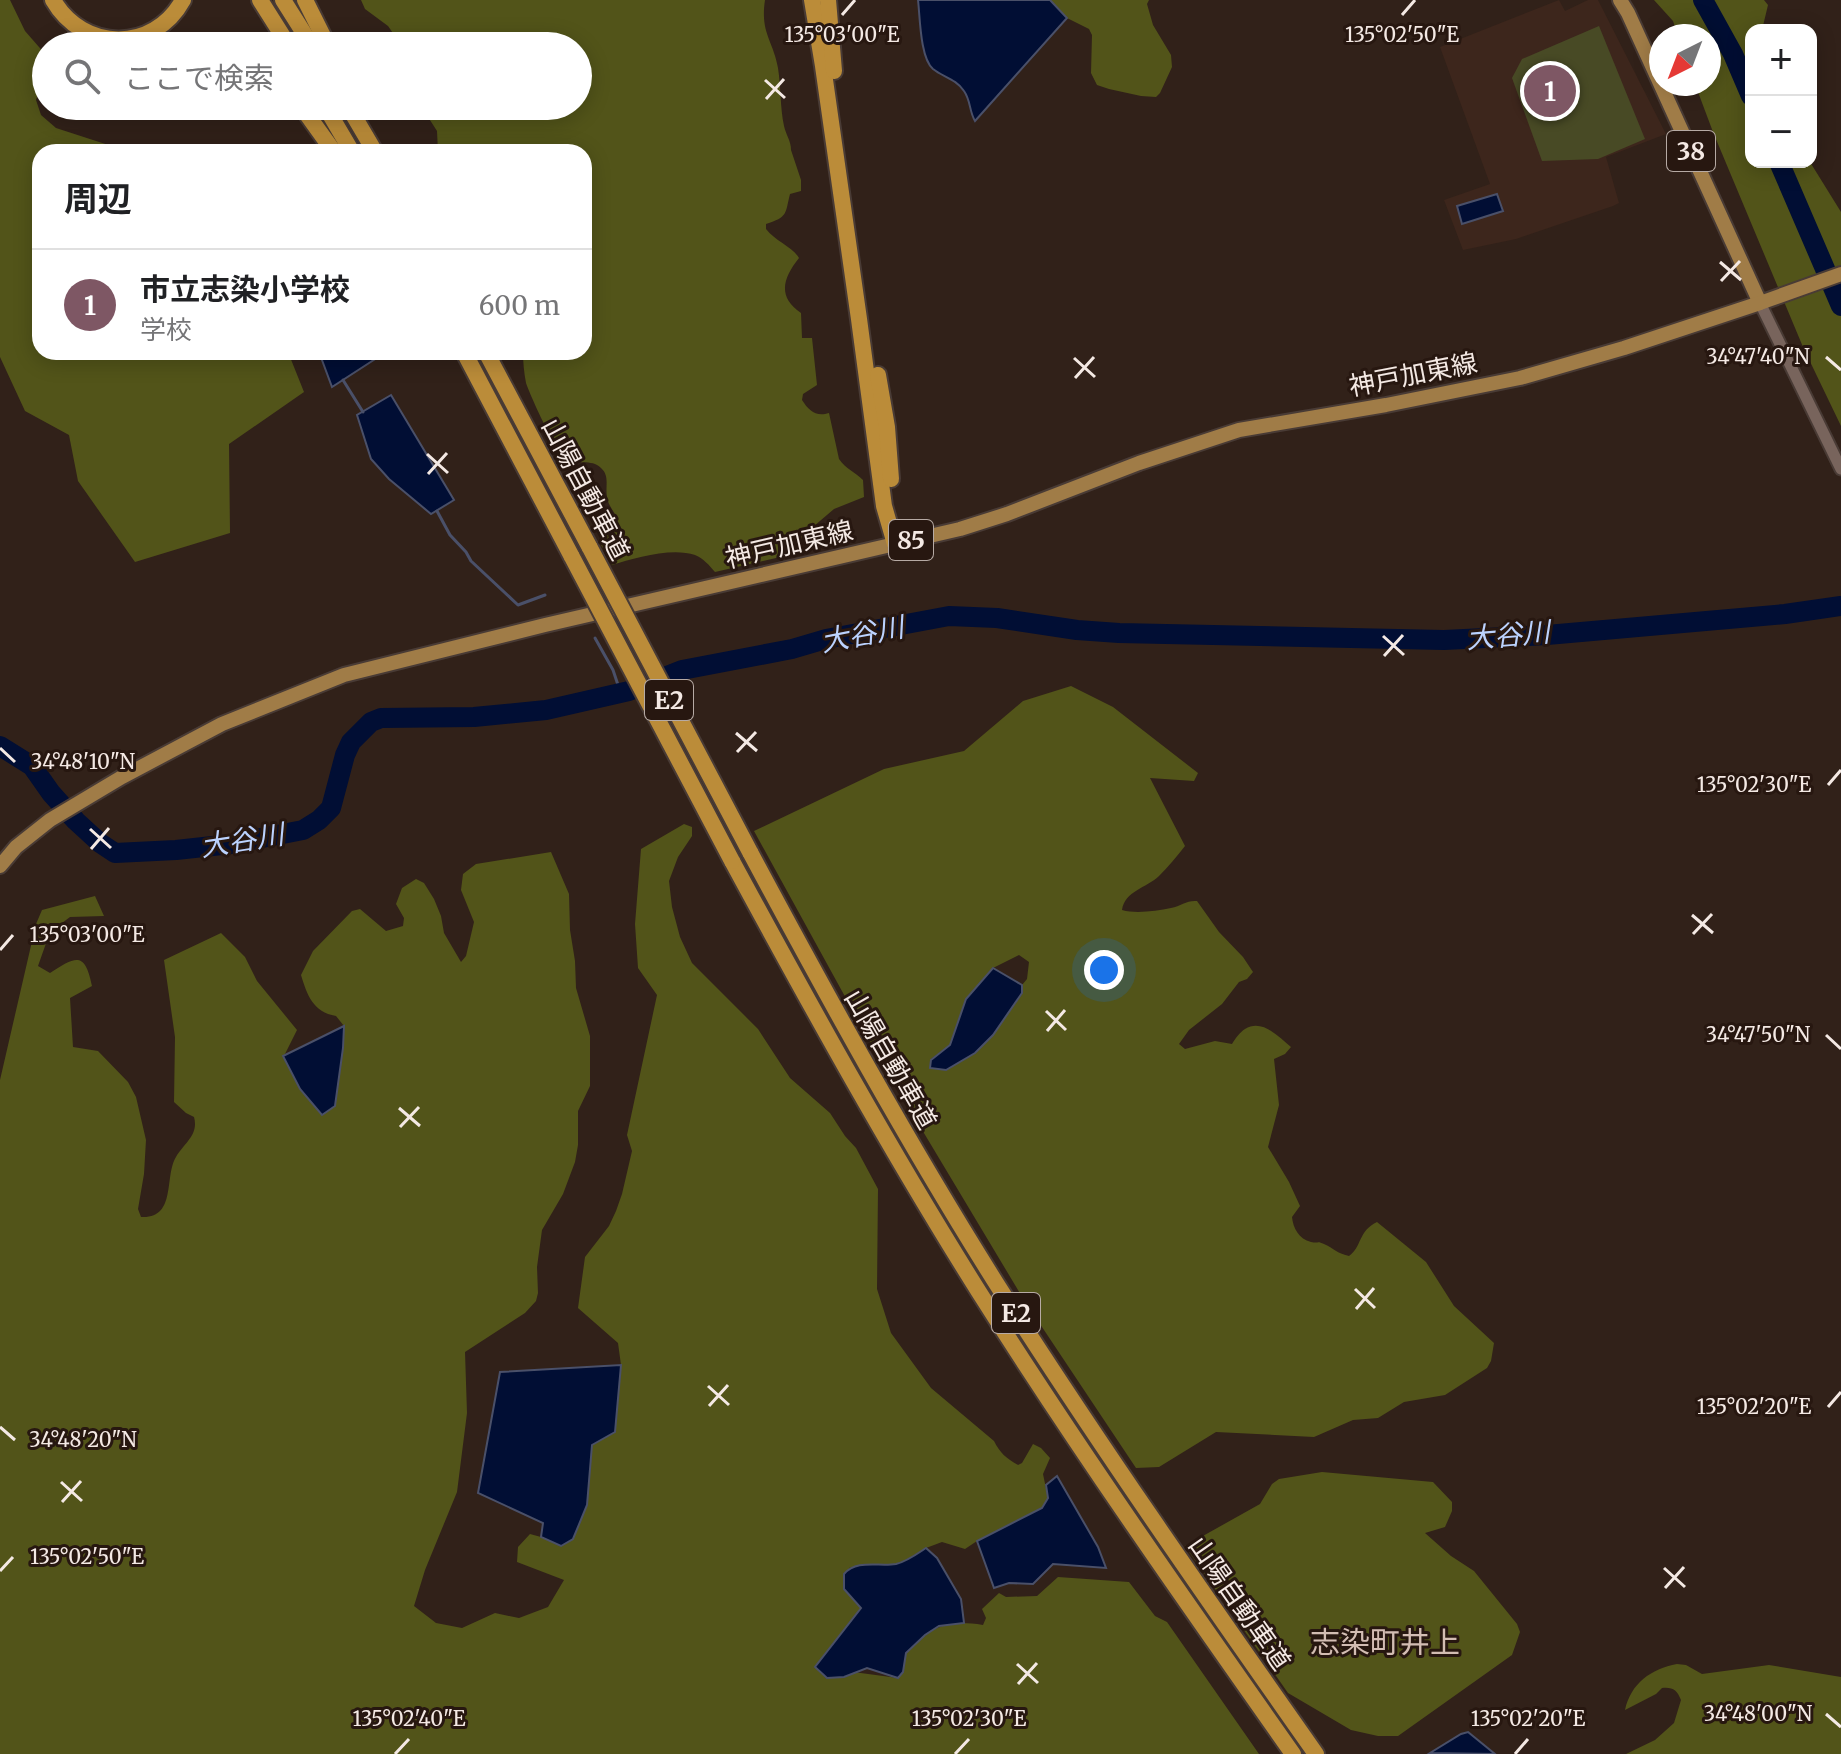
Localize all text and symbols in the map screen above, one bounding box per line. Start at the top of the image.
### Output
text: 135°03'00"E [785,22,900,47]
text: 135°02'50"E [1345,22,1459,47]
north arrow [1649,24,1721,96]
map controls [1745,24,1817,168]
button: + [1745,24,1817,96]
search box [32,32,592,120]
icon: search [60,54,104,98]
text: ここで検索 [124,59,274,97]
pin: 1 [1524,61,1576,121]
button: − [1745,96,1817,168]
road number: 38 [1667,131,1715,171]
text: 周辺 [64,178,132,220]
text: 市立志染小学校 [140,270,350,308]
text: 1 [84,289,96,322]
text: 600 m [479,289,560,322]
text: 学校 [140,313,192,346]
text: 34°47'40"N [1706,344,1810,369]
street label: 神戸加東線 [1346,345,1480,403]
street label: 山陽自動車道 [535,412,637,566]
street label: 神戸加東線 [722,513,856,575]
road number: 85 [889,520,933,560]
water label: 大谷川 [817,608,910,660]
water label: 大谷川 [1465,613,1554,657]
road number: E2 [645,680,693,720]
text: 34°48'10"N [31,749,136,774]
text: 135°02'30"E [1697,772,1811,797]
water label: 大谷川 [198,815,289,864]
text: 135°03'00"E [30,922,145,947]
your location [1084,950,1124,990]
street label: 山陽自動車道 [838,983,944,1135]
text: 34°47'50"N [1706,1022,1811,1047]
road number: E2 [992,1293,1040,1333]
text: 135°02'20"E [1697,1394,1812,1419]
text: 34°48'20"N [29,1427,137,1452]
street label: 山陽自動車道 [1182,1530,1298,1676]
text: 135°02'50"E [30,1544,144,1569]
district label: 志染町井上 [1310,1623,1460,1661]
text: 34°48'00"N [1704,1701,1813,1726]
text: 135°02'40"E [352,1706,466,1731]
text: 135°02'30"E [912,1706,1026,1731]
text: 135°02'20"E [1471,1706,1586,1731]

